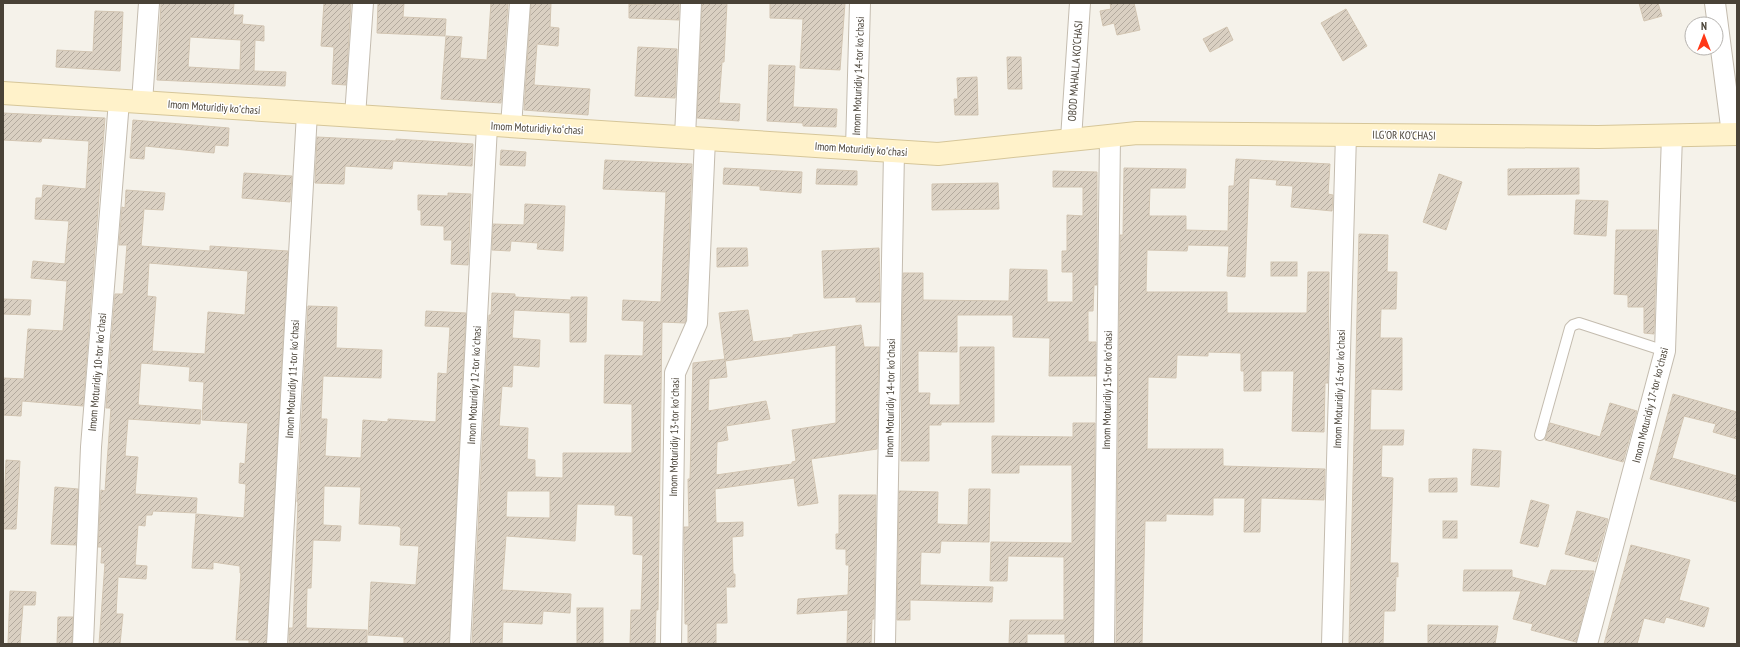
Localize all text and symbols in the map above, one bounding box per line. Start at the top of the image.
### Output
street label: Imom Moturidiy 14-tor koʻchasi [849,16,867,136]
north arrow [1684,16,1724,56]
text: N [1701,19,1707,33]
street label: OBOD MAHALLA KO‘CHASI [1065,20,1085,122]
street label: Imom Moturidiy koʻchasi [167,97,261,117]
street label: Imom Moturidiy koʻchasi [490,119,584,137]
street label: ILG'OR KO'CHASI [1372,127,1436,143]
street label: Imom Moturidiy koʻchasi [814,139,908,159]
street label: Imom Moturidiy 10-tor koʻchasi [85,312,109,432]
street label: Imom Moturidiy 11-tor koʻchasi [282,319,302,439]
street label: Imom Moturidiy 12-tor koʻchasi [464,325,484,445]
street label: Imom Moturidiy 16-tor koʻchasi [1330,329,1348,449]
street label: Imom Moturidiy 15-tor koʻchasi [1099,330,1115,450]
street label: Imom Moturidiy 14-tor koʻchasi [882,338,898,458]
street label: Imom Moturidiy 17-tor koʻchasi [1629,346,1671,464]
street label: Imom Moturidiy 13-tor koʻchasi [666,377,682,497]

